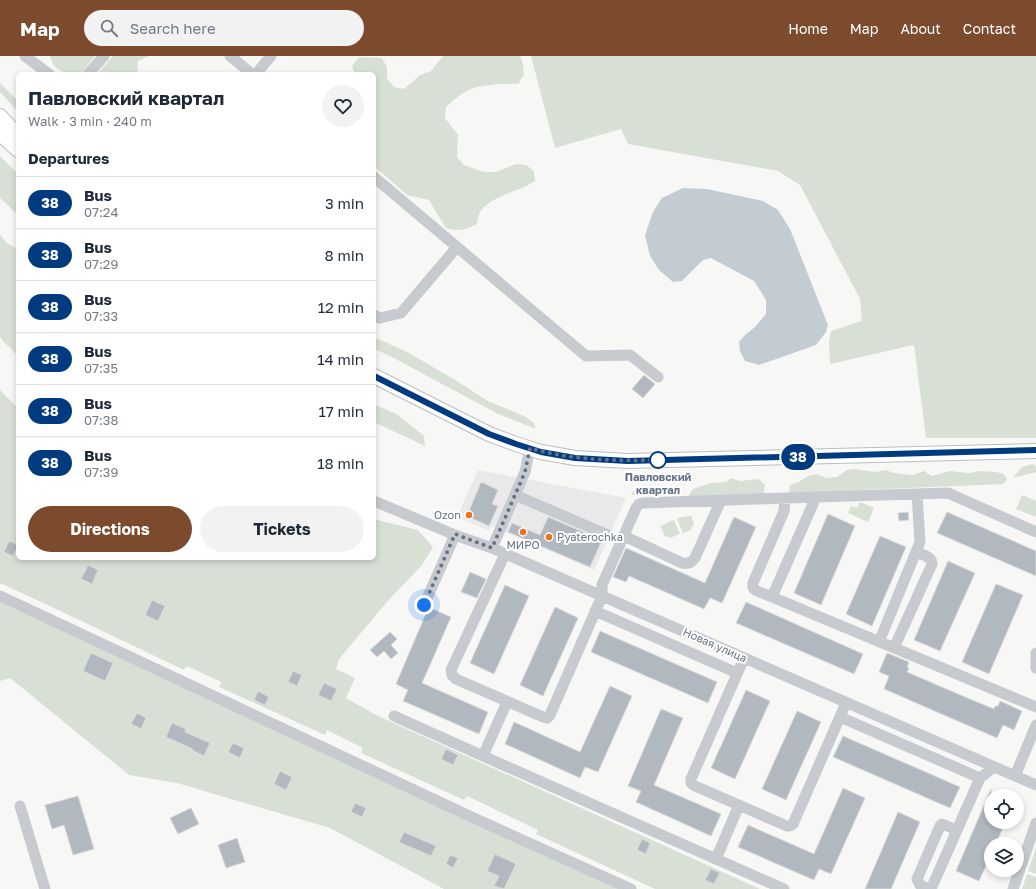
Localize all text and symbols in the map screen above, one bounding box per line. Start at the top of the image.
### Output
search box [84,10,364,46]
text: Map [20,17,60,40]
icon: search [98,17,120,39]
text: Search here [130,19,216,37]
text: Home [788,20,828,37]
text: Map [850,20,878,37]
text: About [900,20,941,37]
text: Contact [963,20,1016,37]
button: heart [322,85,364,127]
text: Павловский квартал [28,86,224,109]
text: Walk · 3 min · 240 m [28,113,152,129]
text: Departures [28,149,109,167]
text: Bus [84,186,112,204]
text: 38 [41,194,59,211]
text: 3 min [325,194,364,212]
text: 07:24 [84,204,118,220]
text: Bus [84,238,112,256]
text: 38 [41,246,59,263]
text: 8 min [325,246,364,264]
text: 07:29 [84,256,118,272]
text: Bus [84,290,112,308]
text: 38 [41,298,59,315]
text: 12 min [318,298,364,316]
text: 07:33 [84,308,118,324]
text: Bus [84,342,112,360]
text: 38 [41,350,59,367]
text: 14 min [317,350,364,368]
text: 07:35 [84,360,118,376]
text: Bus [84,394,112,412]
text: 38 [41,402,59,419]
text: 17 min [319,402,364,420]
text: 07:38 [84,412,118,428]
line badge: 38 [780,444,816,470]
text: Bus [84,446,112,464]
text: 38 [789,448,807,465]
marker: Павловский квартал [649,451,667,469]
text: 38 [41,454,59,471]
text: 18 min [317,454,364,472]
text: 07:39 [84,464,118,480]
place label: Павловский квартал [625,470,692,496]
button: Directions [28,506,192,552]
button: Tickets [200,506,364,552]
place label: Ozon [434,508,461,521]
marker: Ozon [464,510,474,520]
marker: МИРО [518,527,528,537]
place label: Pyaterochka [557,530,623,543]
marker: Pyaterochka [544,532,554,542]
place label: МИРО [506,538,540,551]
your location [414,595,434,615]
street label: Новая улица [681,625,749,664]
map controls [984,789,1024,877]
button: locate [984,789,1024,829]
button: layers [984,837,1024,877]

